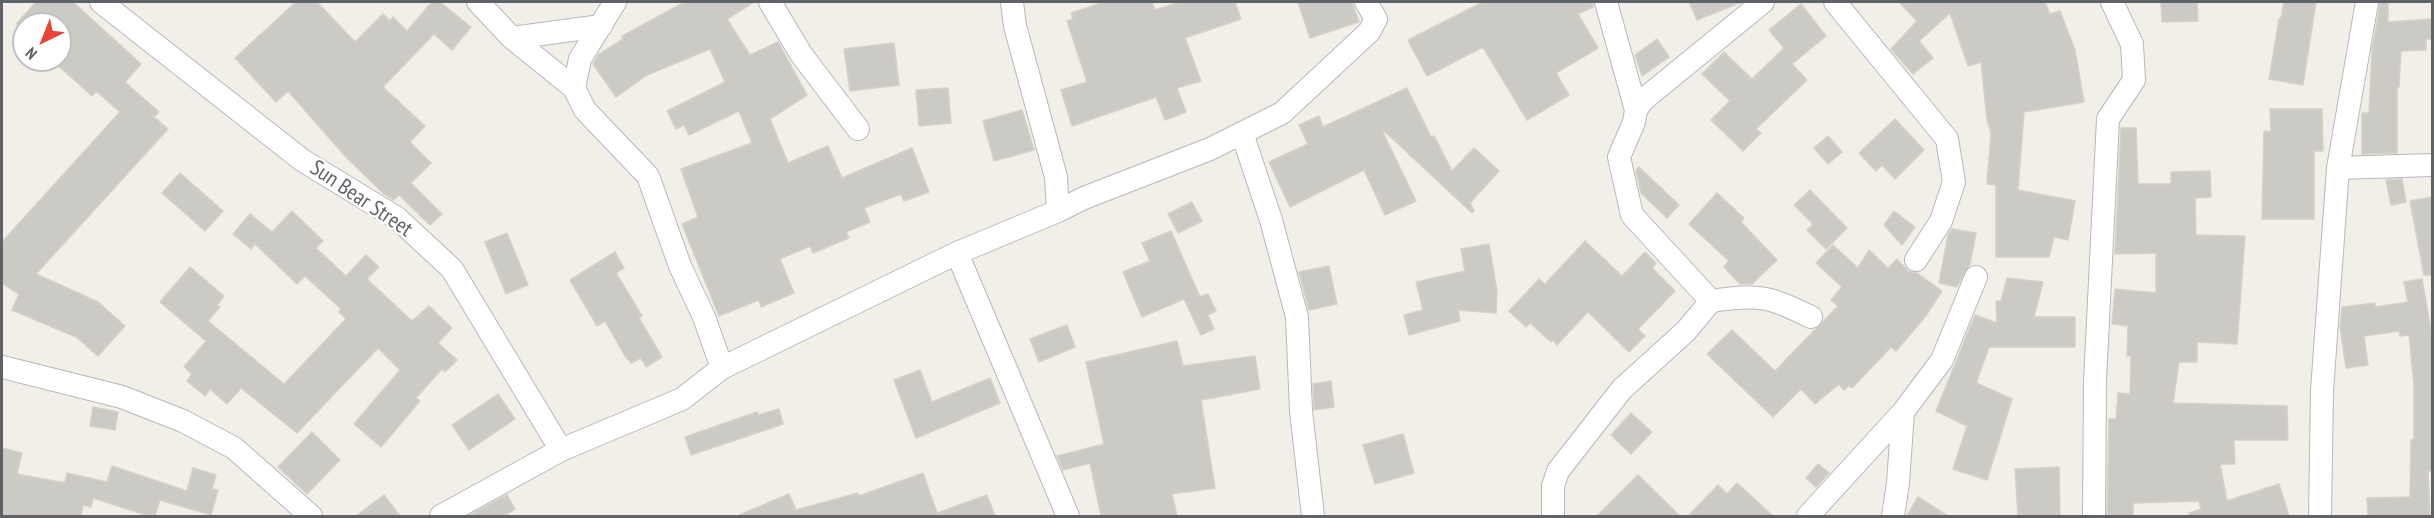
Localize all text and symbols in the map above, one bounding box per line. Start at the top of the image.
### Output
north arrow [12,12,72,72]
text: N [21,43,41,64]
street label: Sun Bear Street [305,155,417,243]

